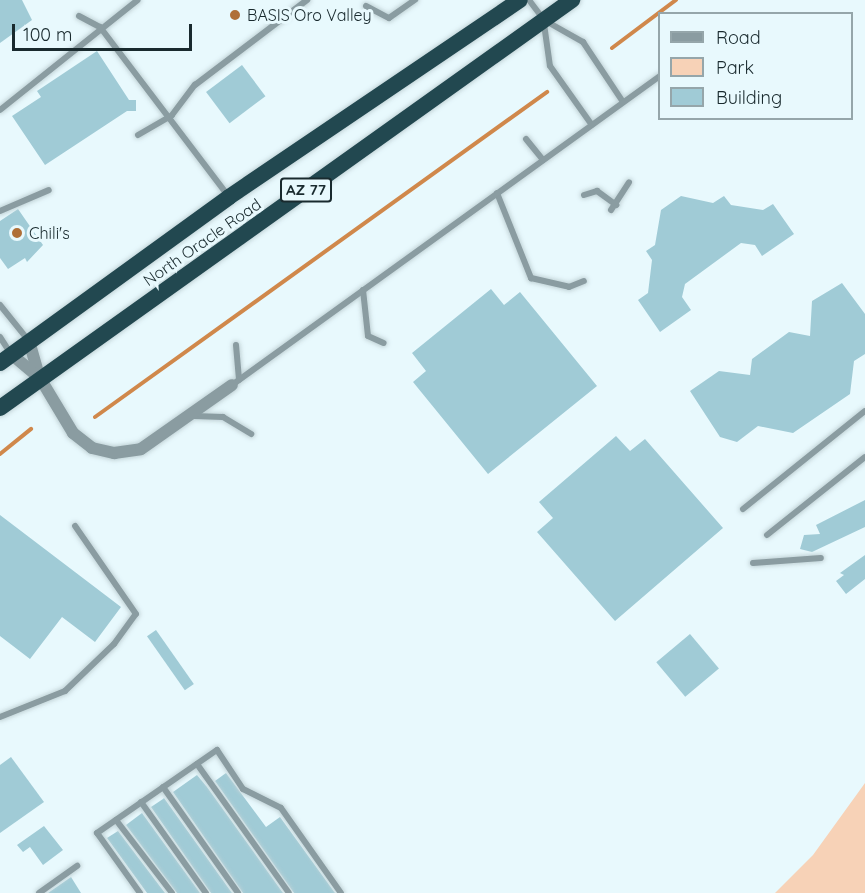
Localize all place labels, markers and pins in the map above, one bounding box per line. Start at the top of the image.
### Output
place label: BASIS Oro Valley [247,5,372,25]
marker: BASIS Oro Valley [228,8,242,22]
place label: Chili's [29,223,70,243]
marker: Chili's [10,226,24,240]

